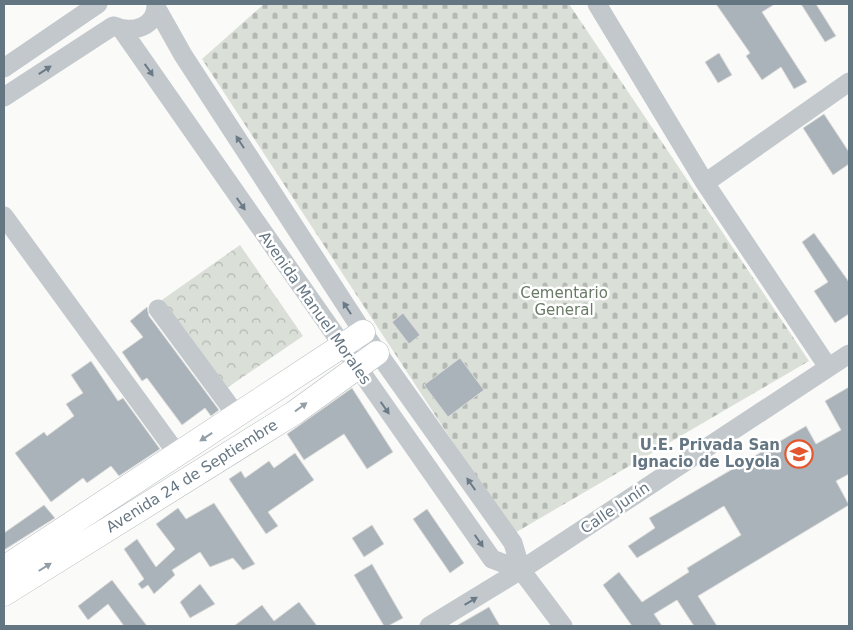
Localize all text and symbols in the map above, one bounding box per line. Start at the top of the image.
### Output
one-way arrow [144,63,154,77]
one-way arrow [38,65,51,75]
one-way arrow [235,135,245,148]
one-way arrow [236,197,246,210]
street label: Avenida Manuel Morales [255,228,375,388]
park label: Cementario General [520,284,608,319]
one-way arrow [342,301,352,314]
one-way arrow [380,401,390,415]
one-way arrow [294,402,307,413]
street label: Avenida 24 de Septiembre [103,416,281,536]
one-way arrow [199,432,212,442]
place label: U.E. Privada San Ignacio de Loyola [632,436,780,471]
school or university icon: U.E. Privada San Ignacio de Loyola [784,439,814,469]
one-way arrow [466,477,476,490]
street label: Calle Junín [577,478,653,538]
one-way arrow [474,534,484,548]
one-way arrow [38,563,51,572]
one-way arrow [464,596,477,605]

